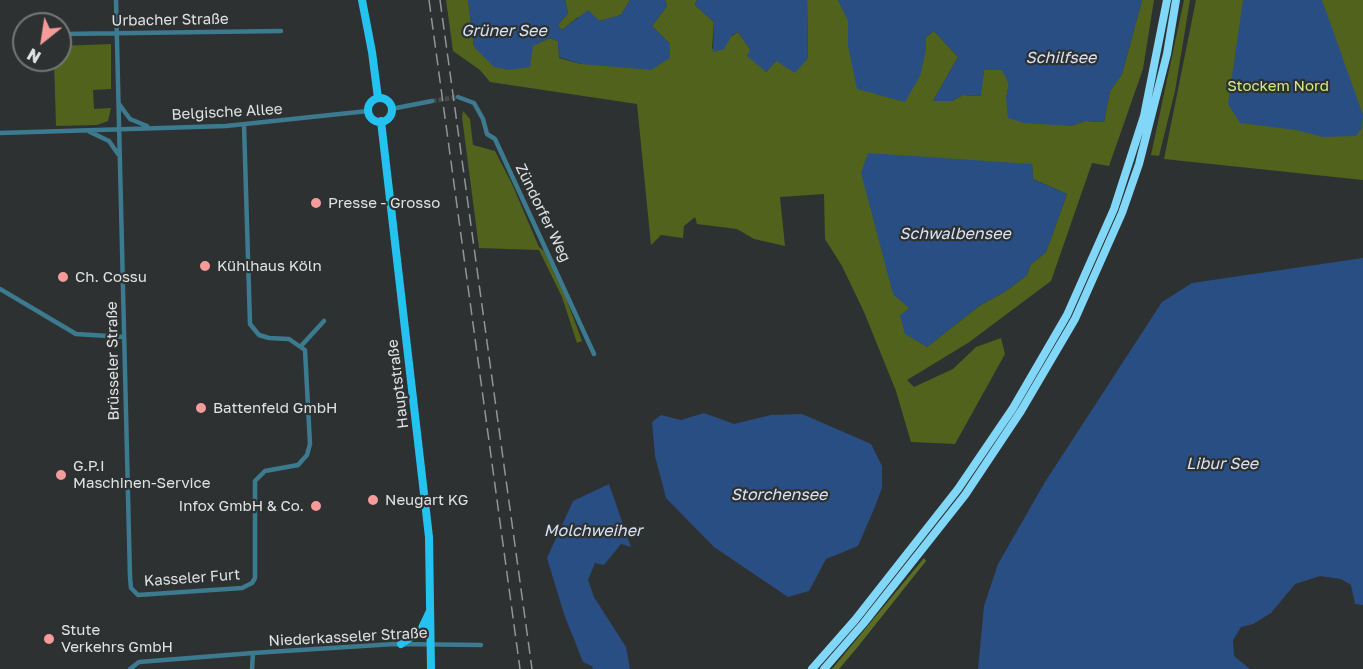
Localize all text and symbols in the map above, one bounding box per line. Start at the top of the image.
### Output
street label: Urbacher Straße [111,10,229,30]
north arrow [12,12,72,72]
water label: Grüner See [461,21,547,41]
text: N [24,44,44,68]
water label: Schilfsee [1026,48,1096,68]
park label: Stockem Nord [1227,77,1329,95]
street label: Belgische Allee [171,100,283,124]
street label: Zündorfer Weg [512,161,574,265]
place label: Presse - Grosso [328,194,440,212]
marker: Presse - Grosso [309,196,323,210]
water label: Schwalbensee [899,224,1011,244]
place label: Kühlhaus Köln [217,257,322,275]
marker: Kühlhaus Köln [198,259,212,273]
place label: Ch. Cossu [75,268,147,286]
marker: Ch. Cossu [56,270,70,284]
street label: Brüsseler Straße [103,301,123,421]
street label: Hauptstraße [384,338,412,430]
place label: Battenfeld GmbH [213,399,337,417]
marker: Battenfeld GmbH [194,401,208,415]
water label: Libur See [1186,454,1258,474]
place label: G.P.I Maschinen-Service [73,457,210,492]
marker: G.P.I Maschinen-Service [54,468,68,482]
water label: Storchensee [731,485,827,505]
place label: Neugart KG [385,491,468,509]
marker: Neugart KG [366,493,380,507]
place label: Infox GmbH & Co. [179,497,304,515]
marker: Infox GmbH & Co. [309,499,323,513]
water label: Molchweiher [544,521,642,541]
street label: Kasseler Furt [143,566,241,590]
place label: Stute Verkehrs GmbH [61,621,173,656]
street label: Niederkasseler Straße [268,624,428,650]
marker: Stute Verkehrs GmbH [42,632,56,646]

